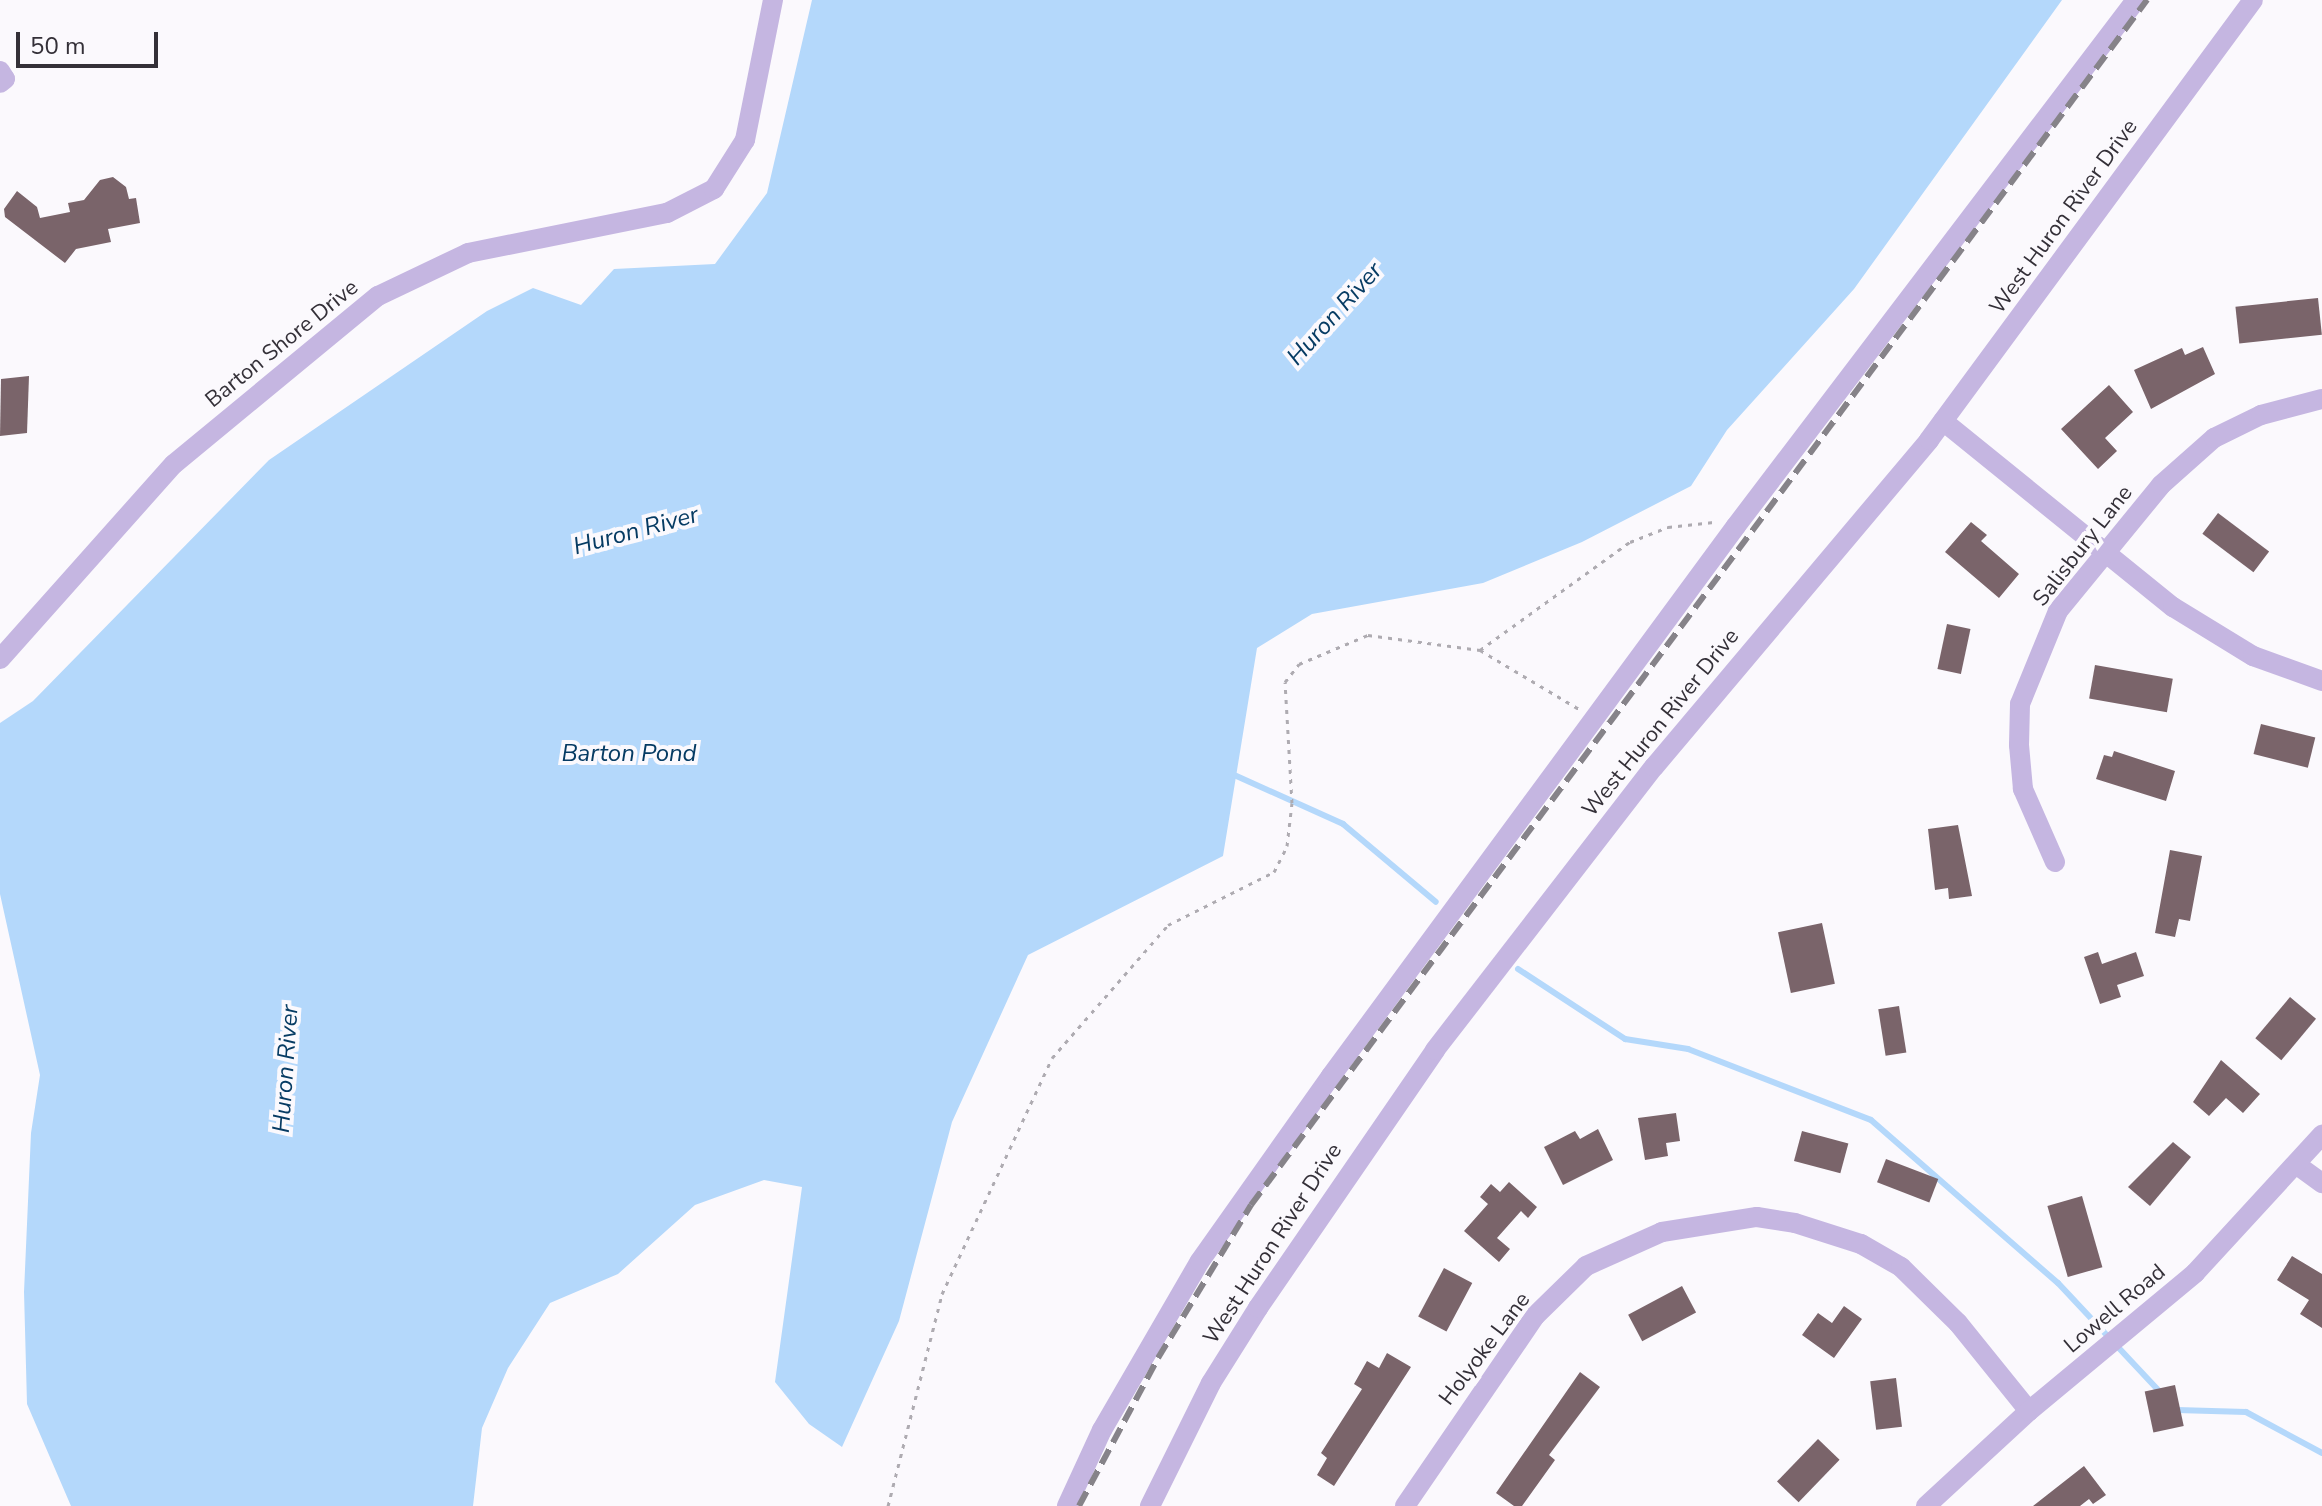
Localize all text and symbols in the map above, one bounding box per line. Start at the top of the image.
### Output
scale bar [20,16,162,66]
text: 50 m [30,30,86,62]
street label: West Huron River Drive [1985,115,2143,319]
water label: Huron River [1281,257,1389,371]
street label: Barton Shore Drive [200,274,364,414]
street label: Salisbury Lane [2028,480,2138,612]
water label: Huron River [570,500,702,562]
street label: West Huron River Drive [1577,624,1745,822]
water label: Barton Pond [561,740,697,768]
water label: Huron River [267,1004,305,1134]
street label: West Huron River Drive [1198,1139,1348,1349]
street label: Lowell Road [2059,1259,2171,1359]
street label: Holyoke Lane [1434,1287,1536,1411]

